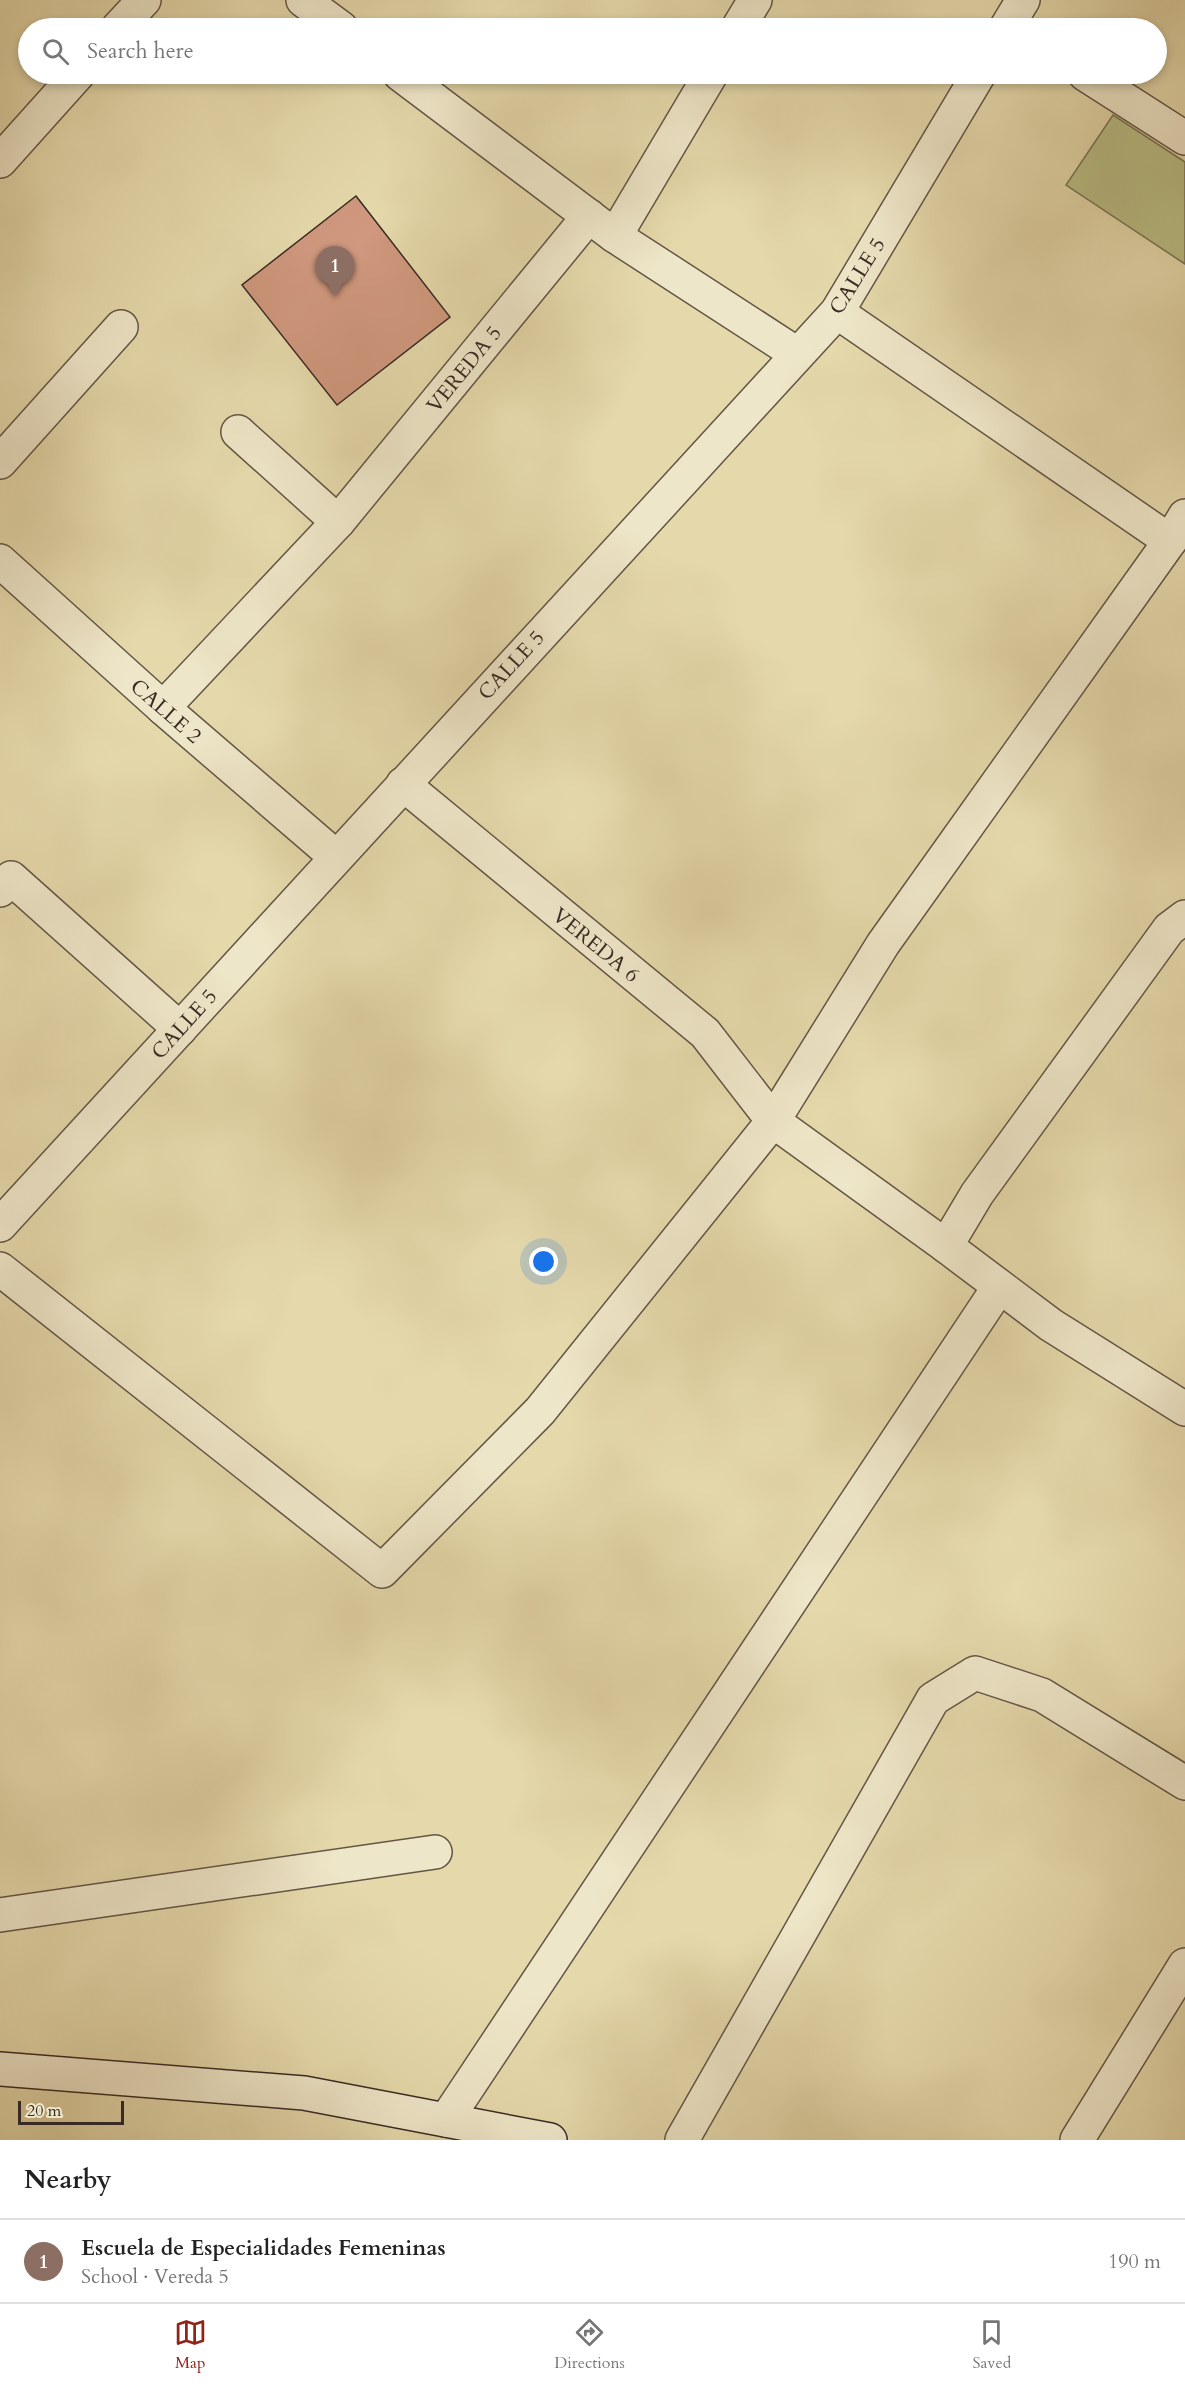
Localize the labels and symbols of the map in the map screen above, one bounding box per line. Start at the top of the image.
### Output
street label: CALLE 5 [822,232,892,320]
pin: 1 [316,246,354,296]
street label: VEREDA 5 [420,320,508,419]
street label: CALLE 5 [472,624,551,707]
street label: CALLE 2 [124,672,208,751]
street label: VEREDA 6 [546,901,645,989]
street label: CALLE 5 [145,983,224,1066]
your location [529,1247,558,1276]
scale bar [18,2098,124,2126]

